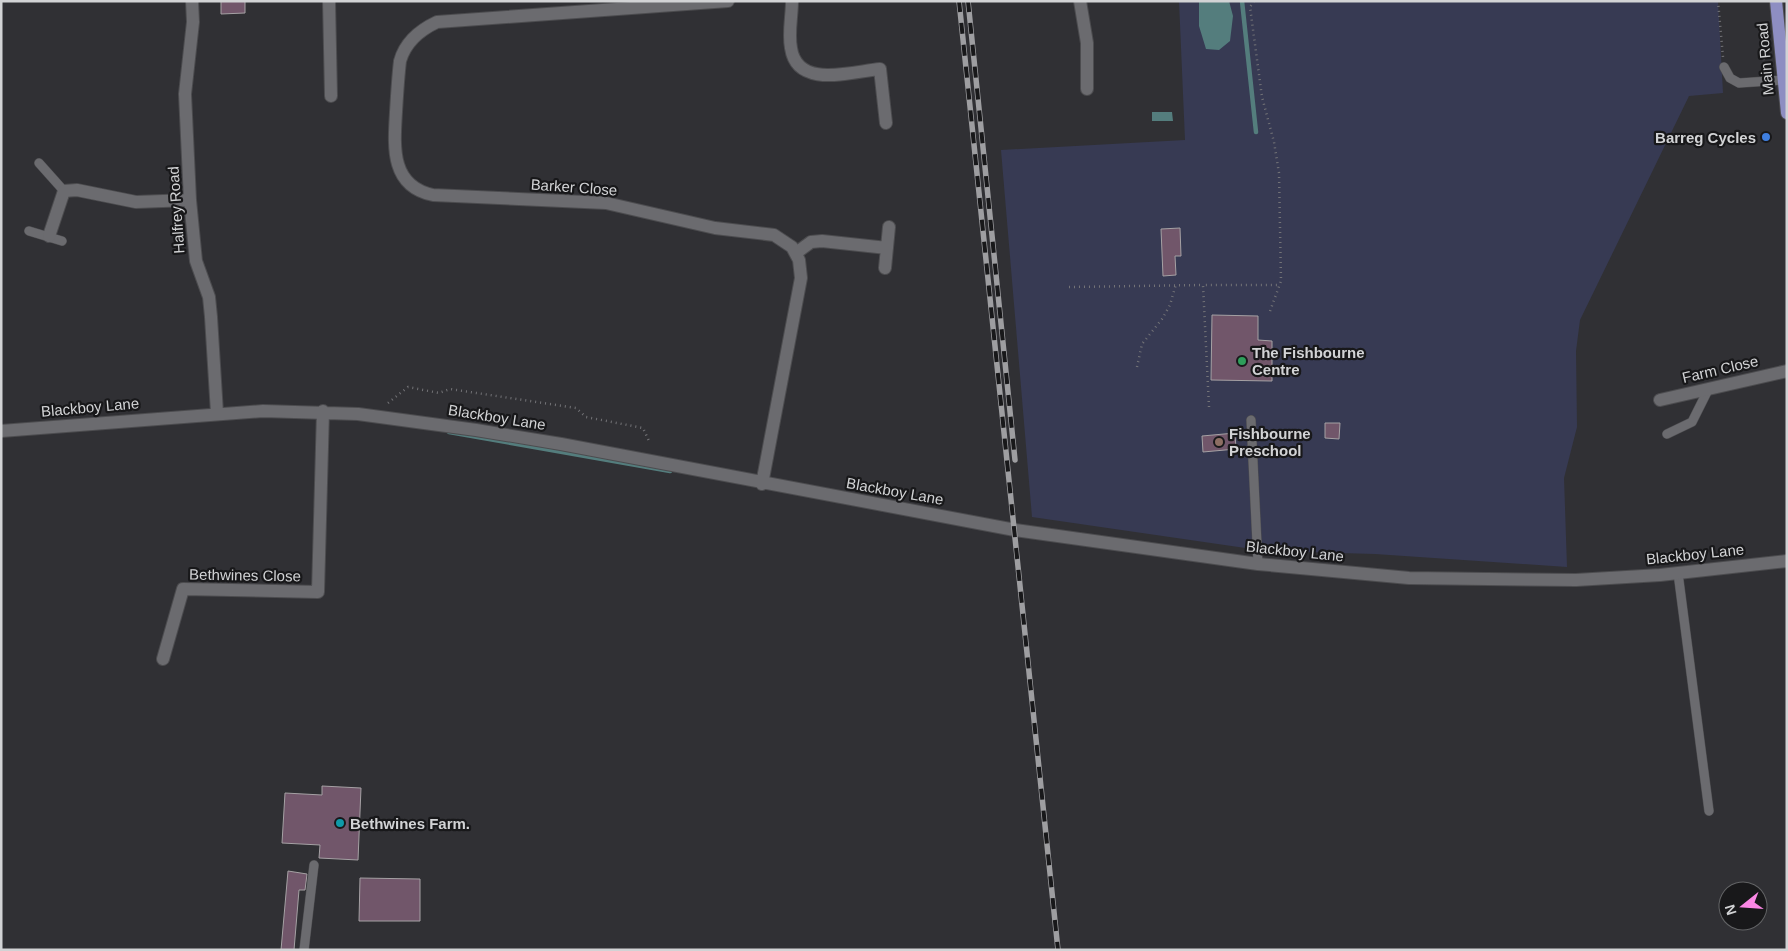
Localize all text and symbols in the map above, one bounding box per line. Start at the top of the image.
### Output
street label: Main Road [1753,22,1777,96]
place label: Barreg Cycles [1655,129,1756,146]
marker: Barreg Cycles [1760,131,1772,143]
street label: Halfrey Road [164,166,188,254]
street label: Barker Close [530,175,618,199]
place label: The Fishbourne Centre [1252,344,1365,378]
street label: Farm Close [1680,352,1760,386]
marker: The Fishbourne Centre [1236,355,1248,367]
street label: Blackboy Lane [40,394,140,420]
street label: Blackboy Lane [447,401,547,433]
place label: Fishbourne Preschool [1229,425,1311,459]
marker: Fishbourne Preschool [1213,436,1225,448]
street label: Blackboy Lane [845,474,945,508]
street label: Blackboy Lane [1245,537,1345,565]
street label: Blackboy Lane [1645,540,1745,568]
street label: Bethwines Close [189,566,301,584]
place label: Bethwines Farm. [350,815,470,832]
marker: Bethwines Farm. [334,817,346,829]
north arrow [1718,881,1768,931]
text: N [1721,903,1740,917]

